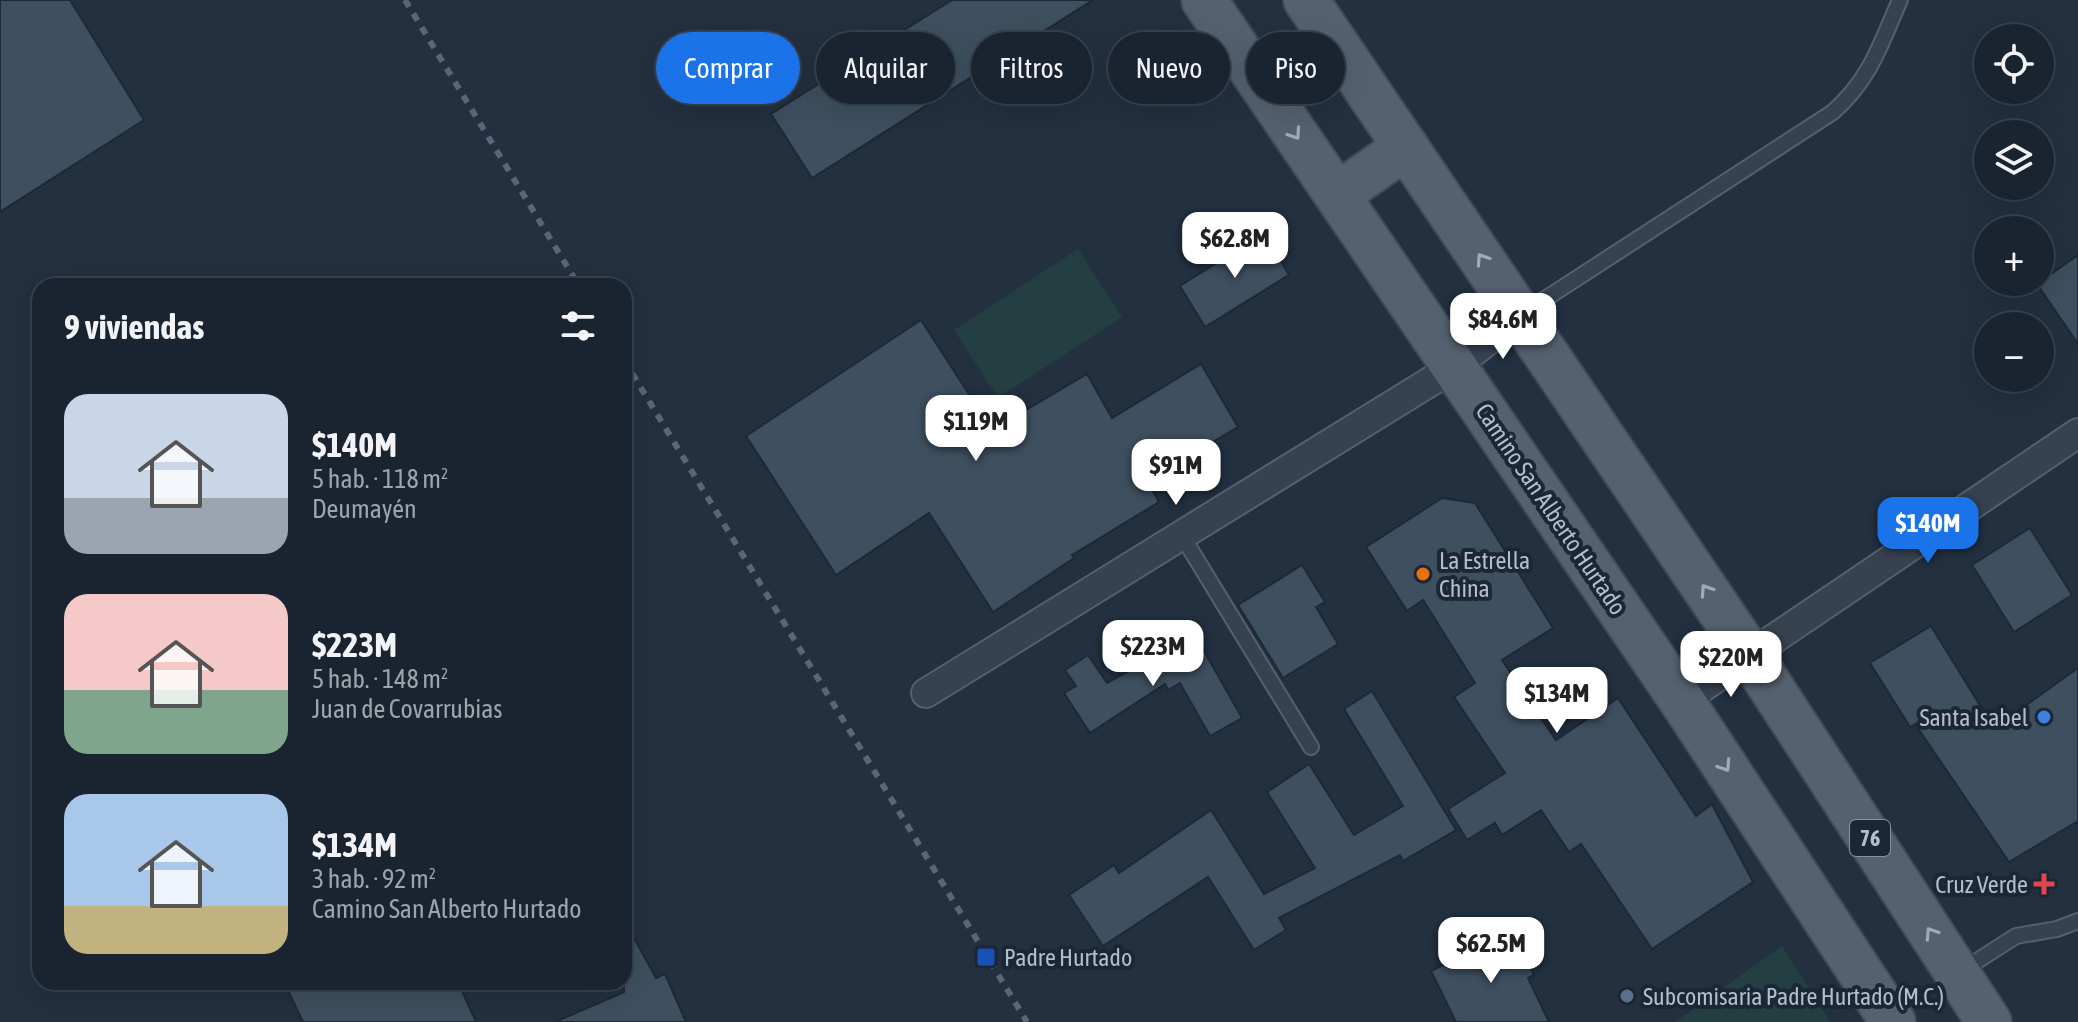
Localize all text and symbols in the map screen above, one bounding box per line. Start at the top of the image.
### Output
map controls [1974,24,2054,392]
button: locate [1974,24,2054,104]
chip: Comprar [656,32,800,104]
chip: Alquilar [816,32,955,104]
chip: Filtros [971,32,1092,104]
chip: Nuevo [1108,32,1230,104]
chip: Piso [1246,32,1345,104]
button: layers [1974,120,2054,200]
one-way arrow [1286,125,1301,139]
pin: $62.8M [1170,212,1300,280]
button: + [1974,216,2054,296]
text: $62.8M [1200,223,1270,253]
one-way arrow [1477,253,1492,268]
pin: $84.6M [1438,293,1568,361]
icon: filters [556,304,600,348]
text: $84.6M [1468,304,1538,334]
text: 9 viviendas [64,307,204,346]
button: − [1974,312,2054,392]
pin: $119M [920,395,1032,463]
street label: Camino San Alberto Hurtado [1470,398,1632,620]
text: $119M [943,406,1009,436]
text: $140M [312,425,397,464]
icon: home [128,426,224,522]
pin: $91M [1129,439,1223,507]
text: $91M [1150,450,1202,480]
text: 5 hab. · 118 m² [312,464,448,494]
text: Deumayén [312,494,417,524]
pin: $140M [1872,497,1984,565]
text: $140M [1895,508,1961,538]
place label: La Estrella China [1439,547,1530,602]
marker: La Estrella China [1414,565,1432,583]
one-way arrow [1701,585,1716,599]
pin: $223M [1097,620,1209,688]
text: $223M [312,625,397,664]
icon: home [128,626,224,722]
text: $223M [1120,631,1186,661]
pin: $220M [1675,631,1787,699]
text: $220M [1698,642,1764,672]
text: 5 hab. · 148 m² [312,664,448,694]
pin: $134M [1501,667,1613,735]
text: $134M [1524,678,1590,708]
text: Juan de Covarrubias [312,694,503,724]
place label: Santa Isabel [1919,704,2029,731]
marker: Santa Isabel [2035,708,2053,726]
one-way arrow [1715,758,1730,772]
road number: 76 [1850,820,1890,856]
text: $134M [312,825,397,864]
icon: home [128,826,224,922]
text: 3 hab. · 92 m² [312,864,436,894]
place label: Cruz Verde [1935,871,2028,898]
marker: Cruz Verde [2035,875,2053,893]
text: Camino San Alberto Hurtado [312,894,581,924]
pin: $62.5M [1426,917,1556,985]
one-way arrow [1926,927,1941,942]
text: $62.5M [1456,928,1526,958]
place label: Padre Hurtado [1004,944,1132,971]
marker: Padre Hurtado [975,946,997,968]
place label: Subcomisaria Padre Hurtado (M.C.) [1643,983,1944,1010]
marker: Subcomisaria Padre Hurtado (M.C.) [1618,987,1636,1005]

